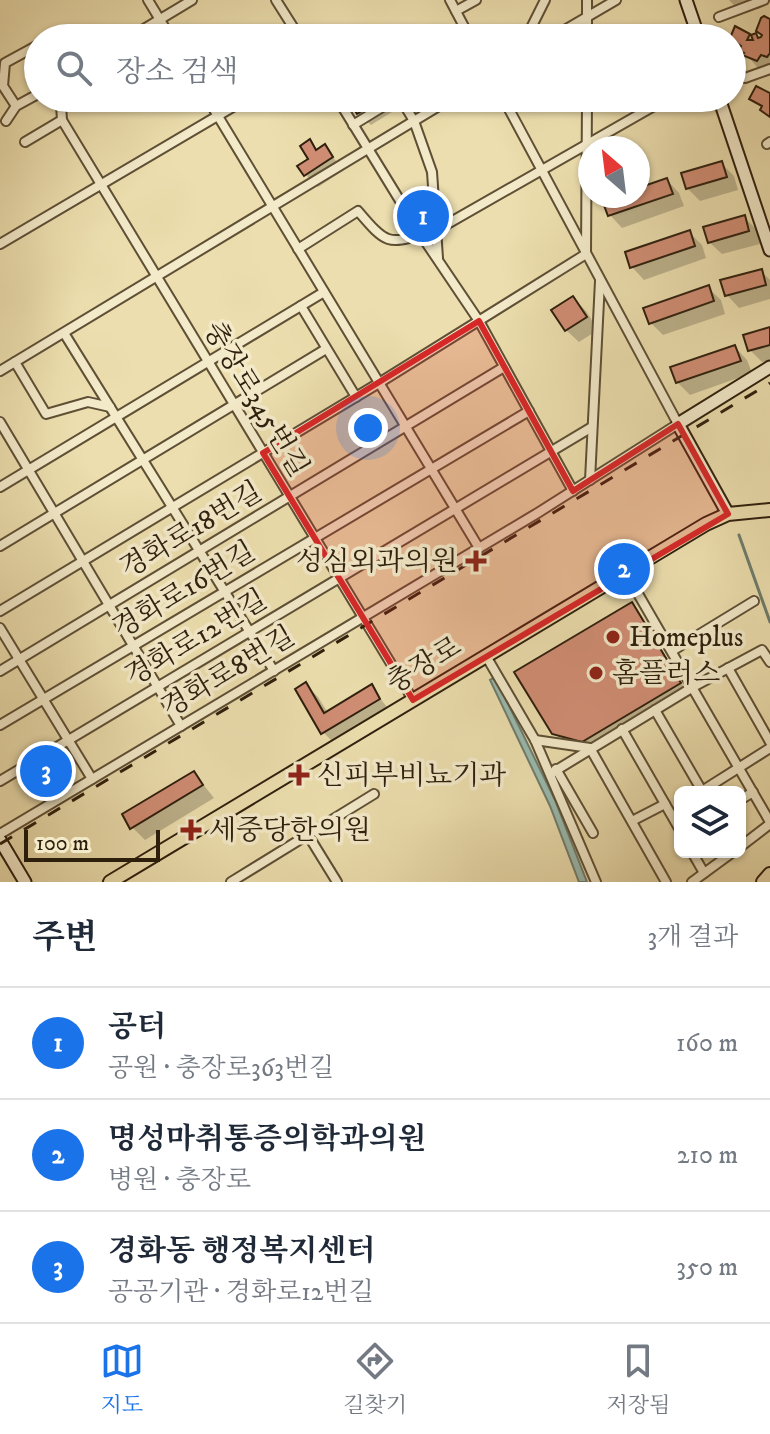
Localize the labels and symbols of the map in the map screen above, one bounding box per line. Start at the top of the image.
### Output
north arrow [578,136,650,208]
pin: 1 [397,186,449,246]
street label: 충장로345번길 [196,315,316,483]
your location [348,408,388,448]
street label: 경화로18번길 [114,474,268,586]
street label: 경화로16번길 [106,534,262,646]
pin: 2 [598,539,650,599]
place label: 성심외과의원 [296,544,458,579]
marker: 성심외과의원 [465,550,487,572]
street label: 경화로12번길 [119,582,273,694]
street label: 경화로8번길 [155,619,301,725]
place label: Homeplus [629,620,743,655]
marker: Homeplus [604,628,622,646]
street label: 충장로 [380,629,468,701]
place label: 홈플러스 [612,656,720,691]
marker: 홈플러스 [587,664,605,682]
pin: 3 [20,741,72,801]
place label: 신피부비뇨기과 [317,758,506,793]
marker: 신피부비뇨기과 [288,764,310,786]
place label: 세중당한의원 [209,813,371,848]
marker: 세중당한의원 [180,819,202,841]
scale bar [24,826,160,862]

